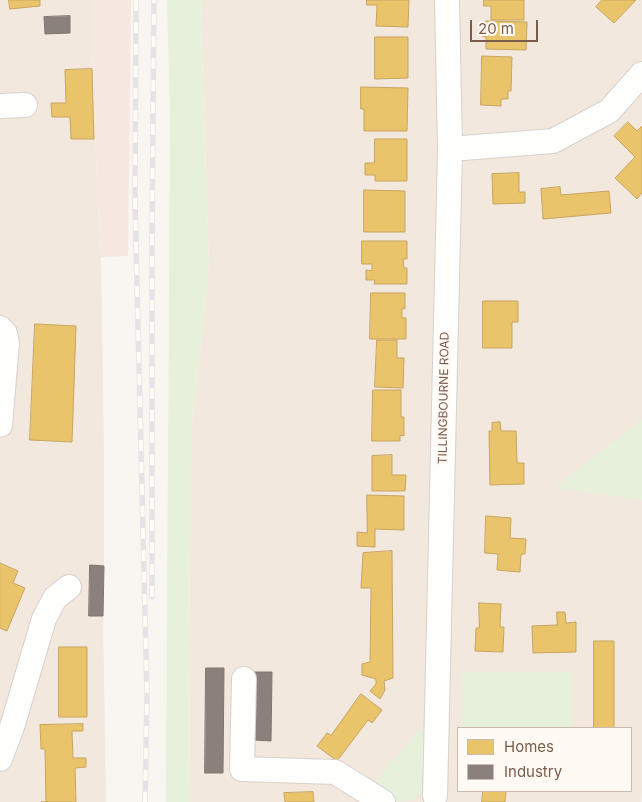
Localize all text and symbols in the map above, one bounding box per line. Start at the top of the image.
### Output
scale bar [472,10,540,42]
text: 20 m [478,19,514,38]
street label: TILLINGBOURNE ROAD [436,332,452,464]
legend [457,727,632,792]
text: Homes [504,737,554,756]
text: Industry [504,762,562,781]

